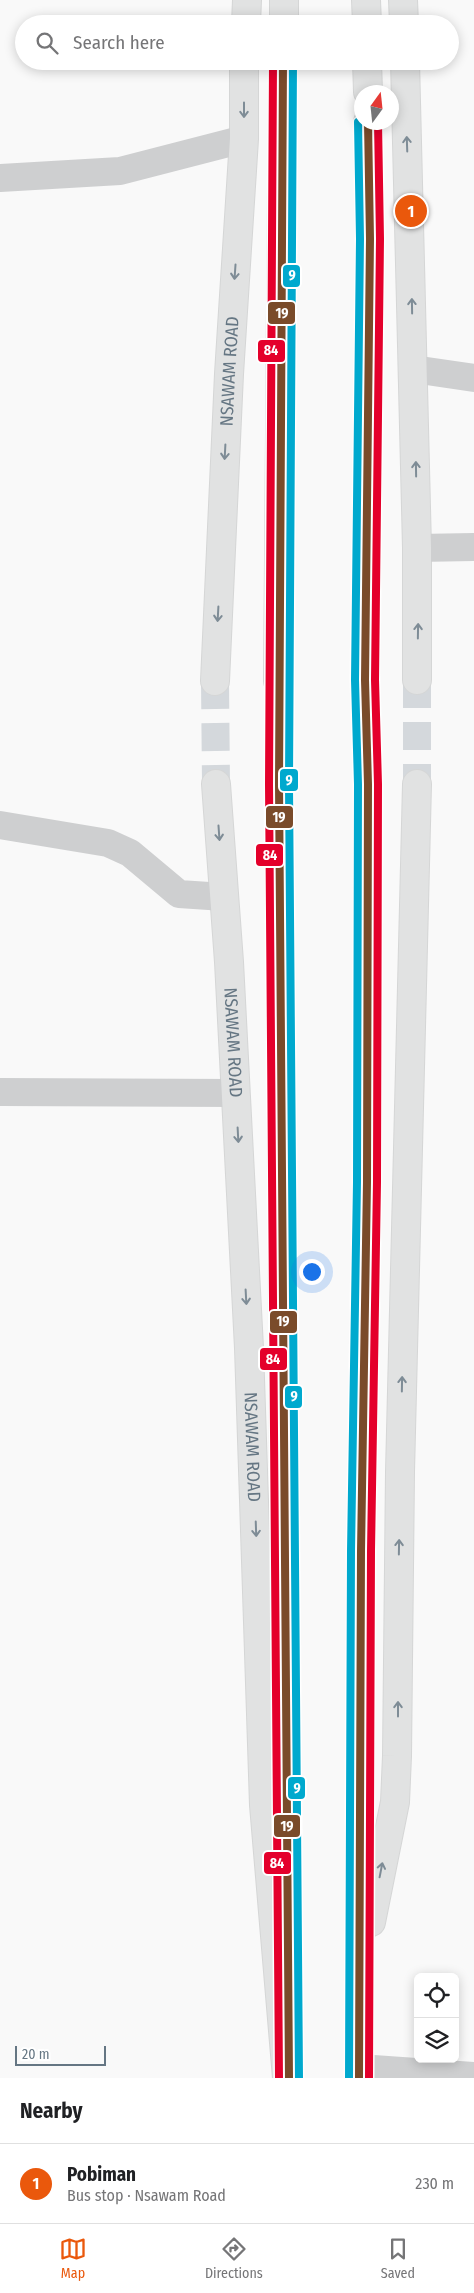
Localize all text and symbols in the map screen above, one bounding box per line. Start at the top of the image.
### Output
search box [15,15,459,70]
icon: search [33,29,61,57]
text: Search here [73,31,165,54]
north arrow [354,85,399,130]
one-way arrow [239,102,249,118]
one-way arrow [403,136,412,152]
pin: 1 [395,192,427,230]
one-way arrow [231,264,240,280]
line badge: 9 [282,264,301,288]
text: 9 [288,267,296,284]
one-way arrow [407,298,417,314]
line badge: 19 [267,301,296,325]
text: 19 [275,305,289,322]
street label: NSAWAM ROAD [216,316,244,427]
line badge: 84 [257,339,286,363]
text: 84 [264,342,278,359]
one-way arrow [220,444,230,460]
one-way arrow [411,461,420,477]
one-way arrow [213,606,222,622]
one-way arrow [413,623,422,639]
line badge: 9 [279,768,299,792]
text: 9 [285,772,293,789]
line badge: 19 [265,805,294,829]
text: 19 [272,809,286,826]
one-way arrow [215,825,224,841]
line badge: 84 [255,843,284,867]
text: 84 [263,847,277,864]
street label: NSAWAM ROAD [219,987,247,1098]
one-way arrow [233,1127,242,1143]
your location [299,1259,325,1285]
one-way arrow [242,1289,251,1305]
line badge: 19 [269,1310,298,1334]
text: 19 [276,1313,290,1330]
line badge: 84 [259,1347,288,1371]
text: 84 [266,1351,280,1368]
one-way arrow [397,1377,407,1393]
line badge: 9 [284,1385,303,1409]
text: 9 [290,1388,298,1405]
street label: NSAWAM ROAD [239,1392,265,1502]
one-way arrow [251,1521,260,1537]
one-way arrow [394,1539,404,1555]
one-way arrow [393,1701,403,1718]
line badge: 9 [287,1776,306,1800]
text: 9 [293,1780,301,1797]
line badge: 19 [273,1814,301,1838]
text: 19 [280,1818,294,1835]
line badge: 84 [263,1851,292,1875]
text: 84 [270,1855,284,1872]
one-way arrow [377,1863,386,1879]
map controls [414,1973,459,2063]
button: locate [414,1973,459,2018]
button: layers [414,2018,459,2063]
scale bar [15,2043,106,2066]
text: 20 m [22,2046,50,2063]
text: Nearby [20,2098,82,2124]
text: Pobiman [67,2163,136,2186]
text: 1 [33,2174,39,2193]
text: 230 m [415,2174,454,2193]
text: Bus stop · Nsawam Road [67,2186,226,2205]
tab: Map [59,2235,87,2282]
tab: Directions [205,2235,263,2282]
tab: Saved [381,2235,415,2282]

